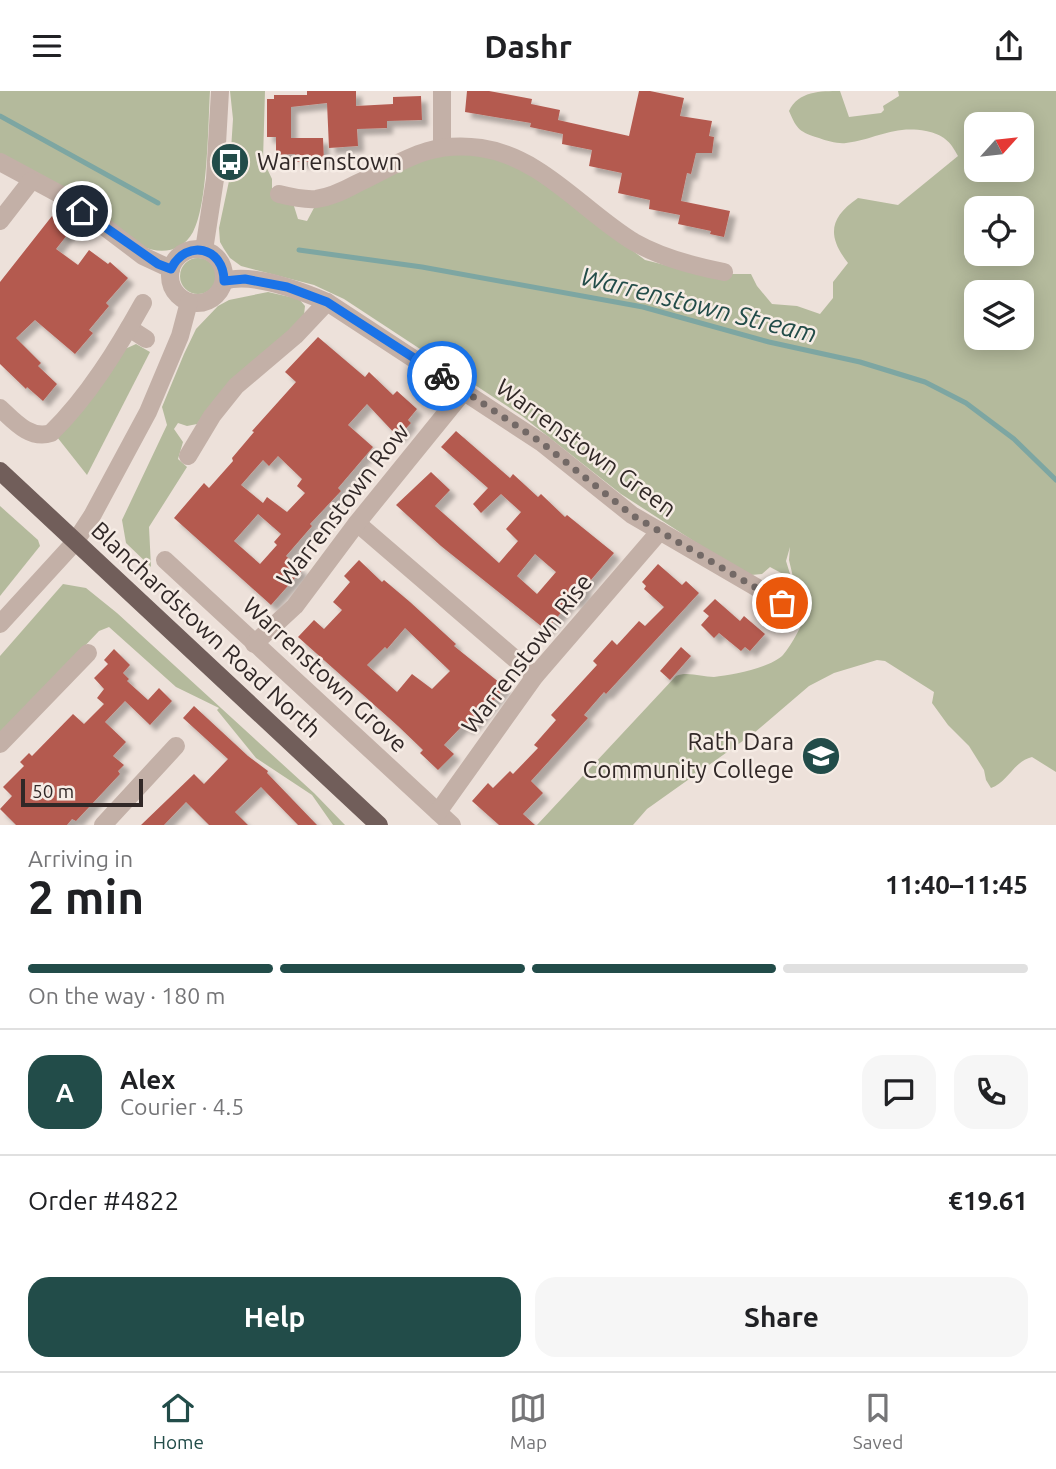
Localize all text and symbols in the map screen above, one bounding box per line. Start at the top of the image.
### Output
icon: menu [28,27,66,65]
icon: share [990,27,1028,65]
text: Dashr [484,28,572,64]
north arrow [964,112,1034,182]
map controls [964,112,1034,350]
bus stop icon: Warrenstown [209,141,251,183]
place label: Warrenstown [257,148,402,175]
pin [52,181,112,241]
icon: home [63,192,101,230]
button: locate [964,196,1034,266]
water label: Warrenstown Stream [578,261,820,348]
button: layers [964,280,1034,350]
courier [407,341,477,411]
icon: bike [423,357,461,395]
street label: Warrenstown Green [491,373,682,522]
street label: Warrenstown Row [271,418,415,591]
street label: Blanchardstown Road North [86,516,327,743]
street label: Warrenstown Rise [456,568,597,739]
pin [752,573,812,633]
icon: bag [763,584,801,622]
street label: Warrenstown Grove [238,592,413,758]
place label: Rath Dara Community College [582,728,794,783]
school or university icon: Rath Dara Community College [800,735,842,777]
scale bar [21,776,144,808]
text: 50 m [32,780,74,802]
text: Arriving in [28,846,133,871]
text: 11:40–11:45 [885,870,1028,899]
text: 2 min [28,871,144,923]
text: On the way · 180 m [28,983,225,1008]
button: chat [862,1055,936,1129]
button: phone [954,1055,1028,1129]
text: Alex [120,1065,175,1094]
text: A [56,1078,74,1107]
text: Courier · 4.5 [120,1094,244,1119]
text: Order #4822 [28,1186,179,1215]
text: €19.61 [948,1186,1028,1215]
button: Help [28,1277,521,1357]
button: Share [535,1277,1028,1357]
tab: Home [153,1389,204,1453]
tab: Map [509,1389,547,1453]
tab: Saved [853,1389,903,1453]

